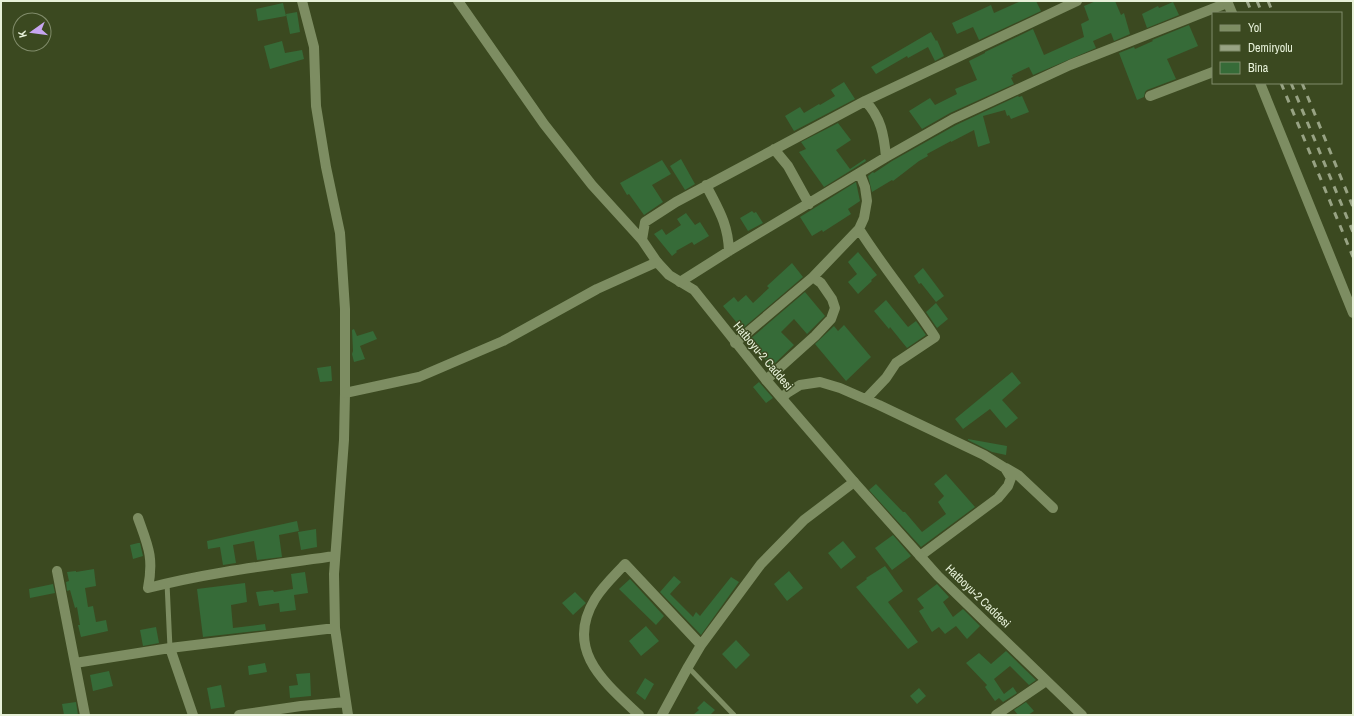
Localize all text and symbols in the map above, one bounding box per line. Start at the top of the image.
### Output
north arrow [12,12,52,52]
legend [1212,12,1342,84]
text: Yol [1248,20,1261,36]
text: K [15,29,30,39]
text: Demiryolu [1248,40,1293,56]
text: Bina [1248,60,1269,76]
street label: Hatboyu-2 Caddesi [730,318,796,394]
street label: Hatboyu-2 Caddesi [942,561,1014,631]

